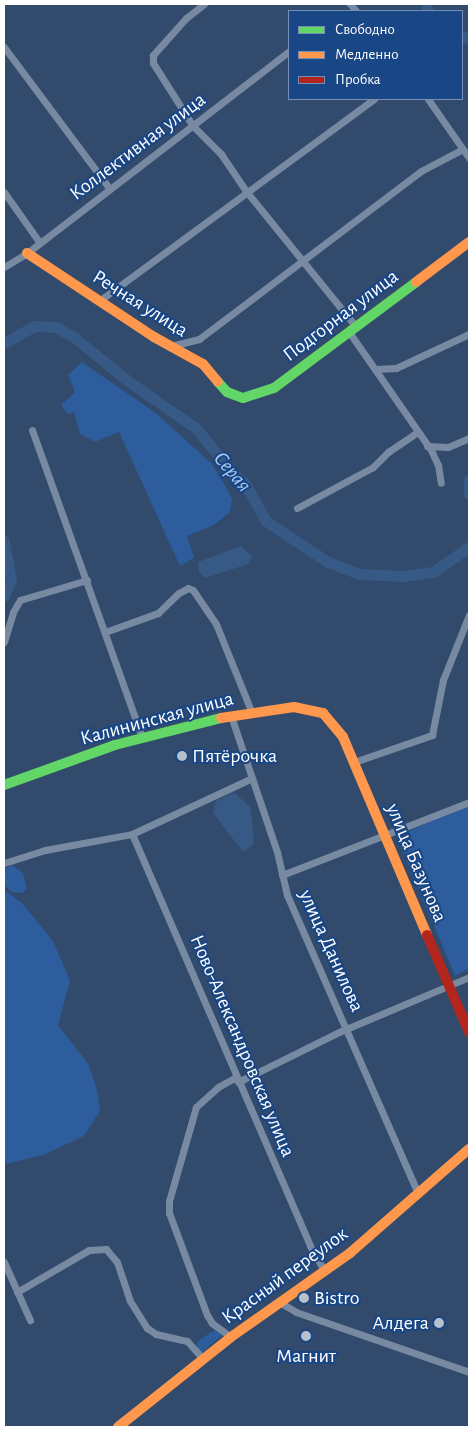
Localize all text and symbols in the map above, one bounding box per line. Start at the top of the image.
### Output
legend [288,10,463,100]
text: Свободно [335,22,395,37]
text: Медленно [335,47,399,62]
text: Пробка [335,72,381,87]
street label: Коллективная улица [65,88,211,206]
street label: Речная улица [88,265,192,343]
street label: Подгорная улица [279,265,403,367]
water label: Серая [208,446,256,498]
street label: Калининская улица [78,687,236,751]
place label: Пятёрочка [192,744,277,768]
marker: Пятёрочка [176,750,188,762]
street label: улица Базунова [380,800,452,926]
street label: улица Данилова [293,886,369,1016]
street label: Ново-Александровская улица [184,931,300,1161]
street label: Красный переулок [217,1222,353,1330]
place label: Bistro [314,1286,360,1310]
marker: Bistro [298,1292,310,1304]
place label: Алдега [373,1311,429,1335]
marker: Алдега [433,1317,445,1329]
marker: Магнит [300,1330,312,1342]
place label: Магнит [276,1344,336,1368]

